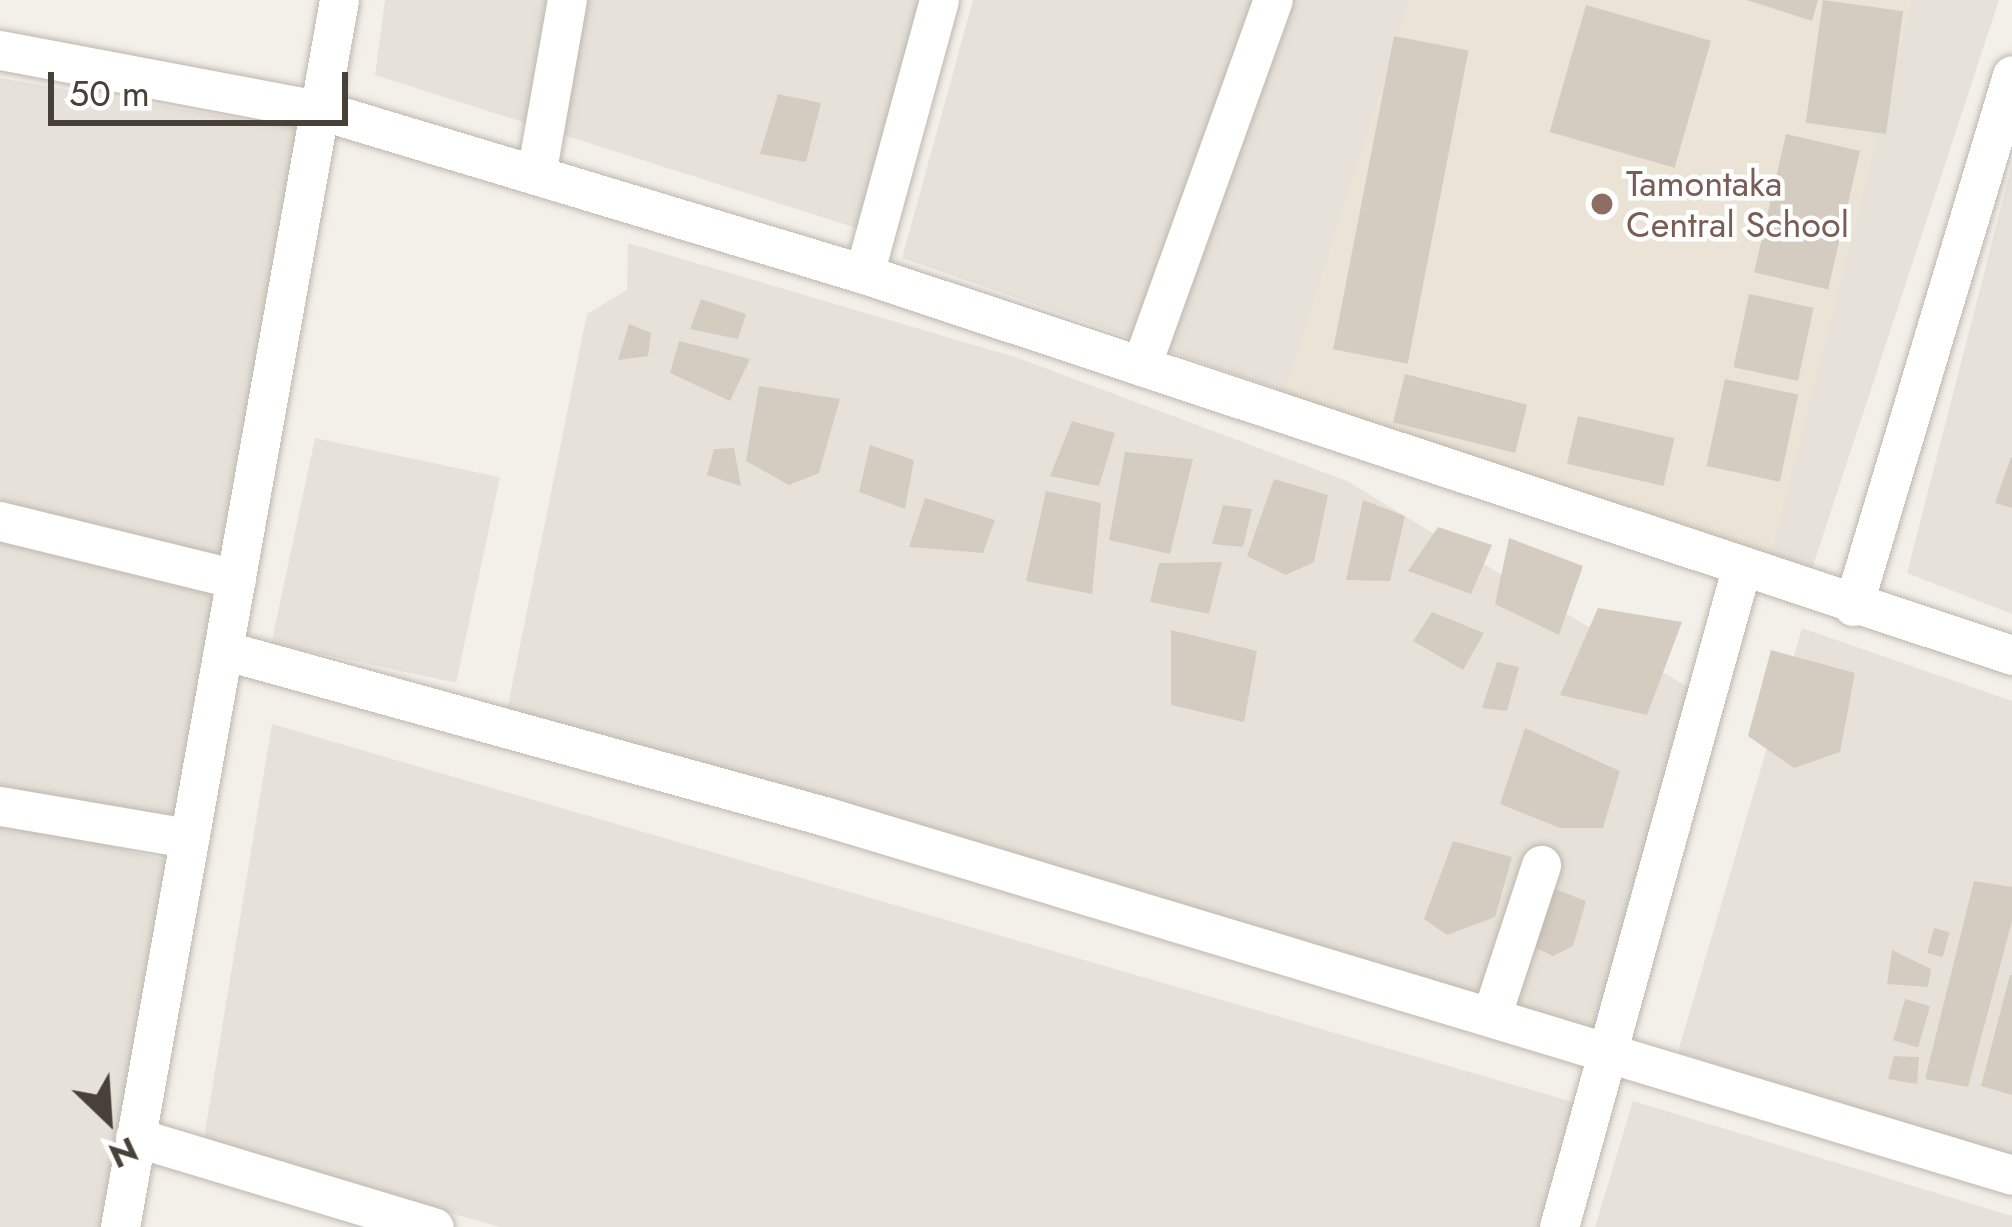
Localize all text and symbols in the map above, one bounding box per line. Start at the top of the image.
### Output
scale bar [54,48,354,122]
text: 50 m [69,67,150,119]
place label: Tamontaka Central School [1626,161,1849,246]
marker: Tamontaka Central School [1589,191,1615,217]
north arrow [48,1059,168,1179]
text: N [102,1125,145,1179]

